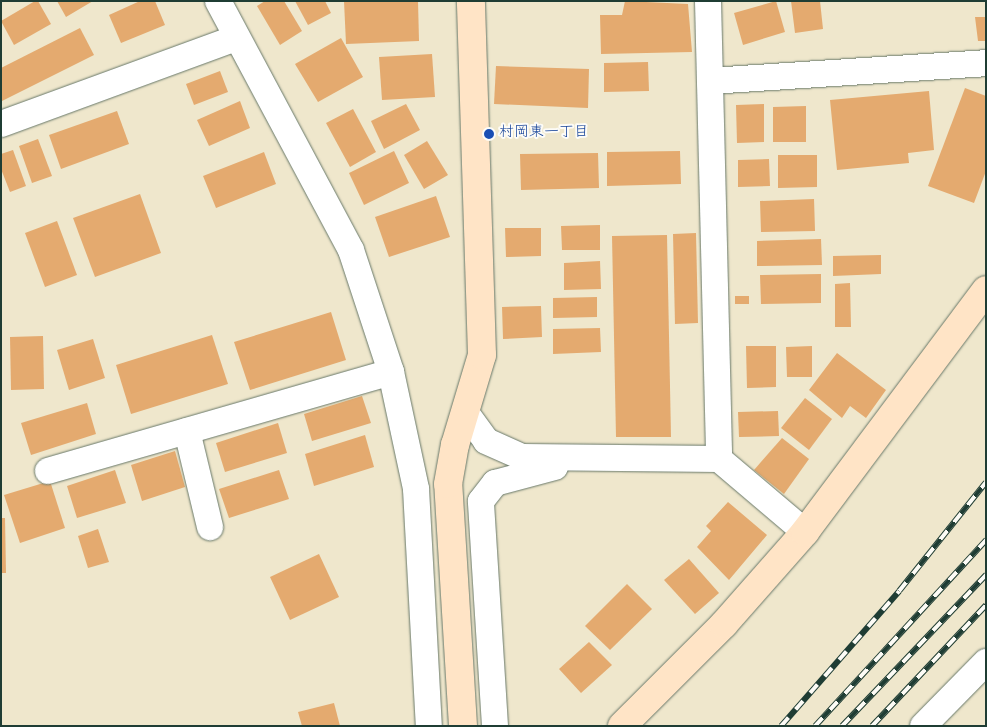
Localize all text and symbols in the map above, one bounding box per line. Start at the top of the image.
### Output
place label: 村岡東一丁目 [499,125,589,143]
marker: 村岡東一丁目 [483,128,495,140]

